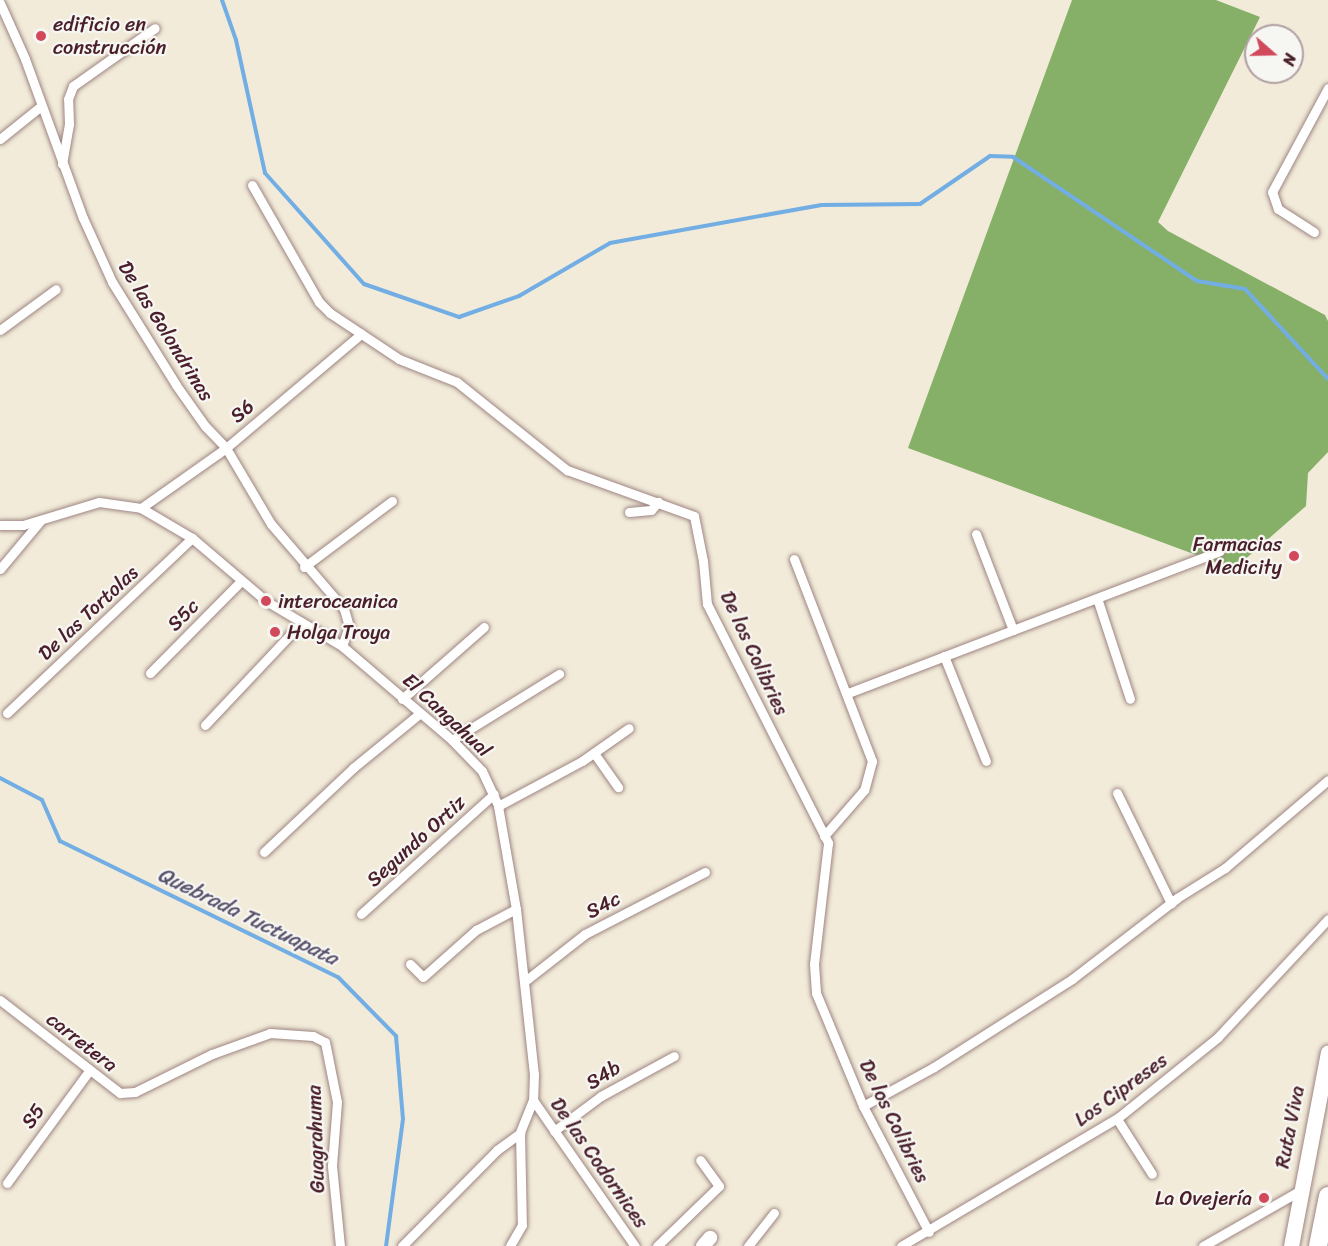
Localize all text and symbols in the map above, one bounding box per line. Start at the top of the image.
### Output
place label: edificio en construcción [53,13,166,60]
north arrow [1244,24,1304,84]
marker: edificio en construcción [34,29,48,43]
text: N [1274,49,1305,70]
street label: De las Golondrinas [113,257,219,405]
street label: S6 [225,394,259,428]
place label: Farmacias Medicity [1193,532,1282,579]
marker: Farmacias Medicity [1287,549,1301,563]
street label: De las Tortolas [33,560,143,666]
street label: De los Colibries [715,587,793,719]
place label: interoceanica [278,589,398,613]
street label: S5c [162,594,204,636]
marker: interoceanica [259,594,273,608]
place label: Holga Troya [287,620,390,644]
marker: Holga Troya [268,625,282,639]
street label: El Cangahual [398,668,496,762]
street label: Segundo Ortiz [362,790,470,892]
water label: Quebrada Tuctuapata [154,861,342,971]
street label: S4c [582,886,624,924]
street label: carretera [42,1007,122,1077]
street label: Los Cipreses [1070,1049,1172,1131]
street label: S4b [581,1055,625,1095]
street label: De los Colibries [854,1055,934,1187]
street label: Ruta Viva [1270,1084,1310,1170]
street label: Guagrahuma [302,1085,330,1193]
street label: De las Codornices [545,1093,653,1233]
street label: S5 [16,1099,50,1133]
place label: La Ovejería [1154,1186,1252,1210]
marker: La Ovejería [1257,1191,1271,1205]

